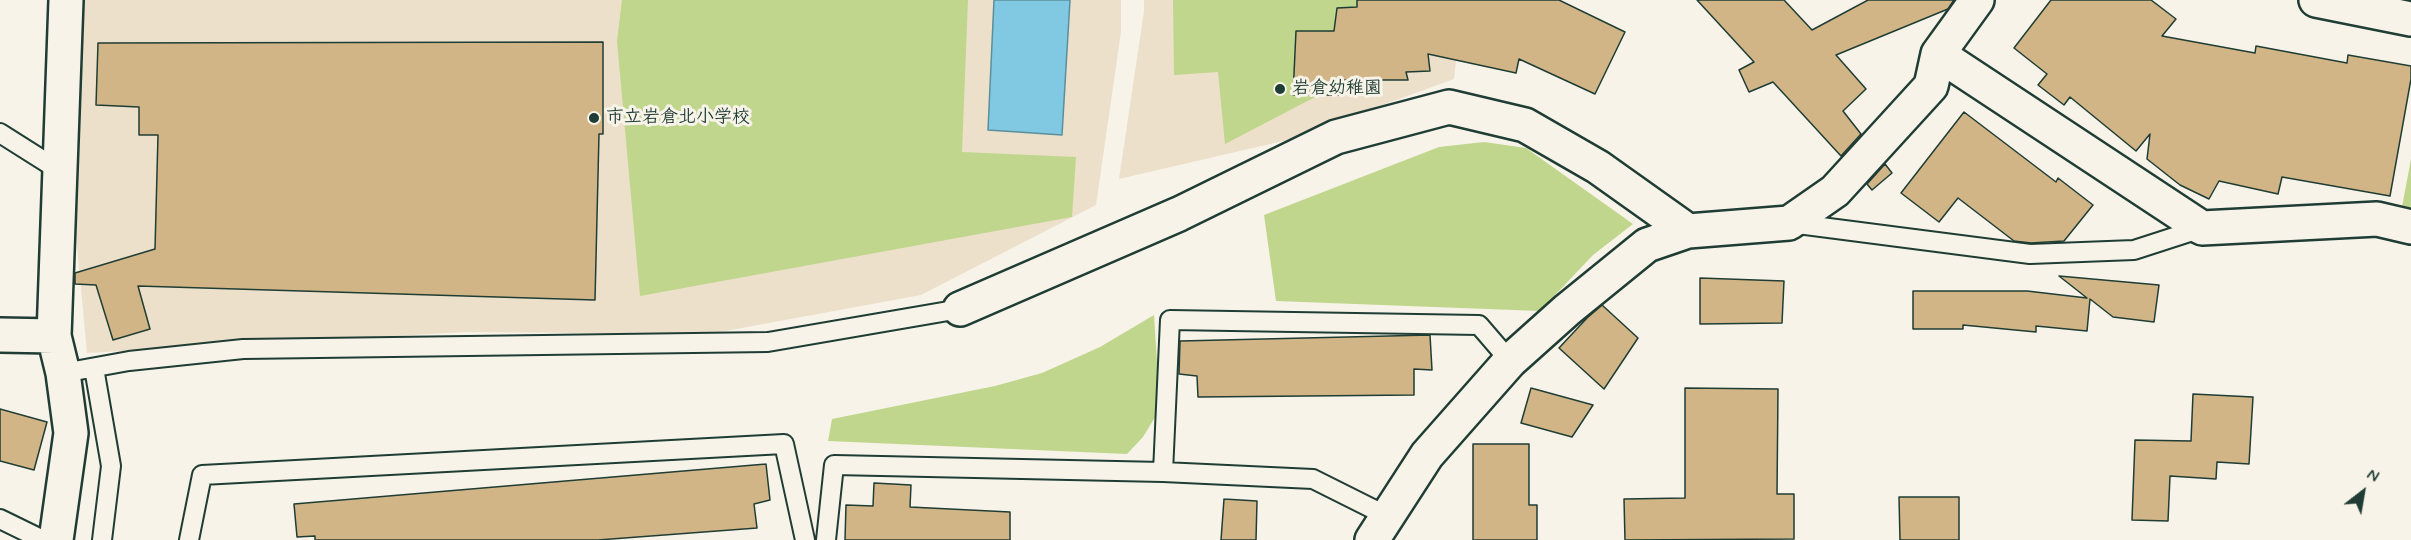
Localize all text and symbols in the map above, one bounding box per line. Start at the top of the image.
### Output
place label: 岩倉幼稚園 [1292,78,1382,100]
marker: 岩倉幼稚園 [1273,82,1287,96]
place label: 市立岩倉北小学校 [606,107,750,129]
marker: 市立岩倉北小学校 [587,111,601,125]
north arrow [2333,462,2393,522]
text: N [2363,464,2383,488]

